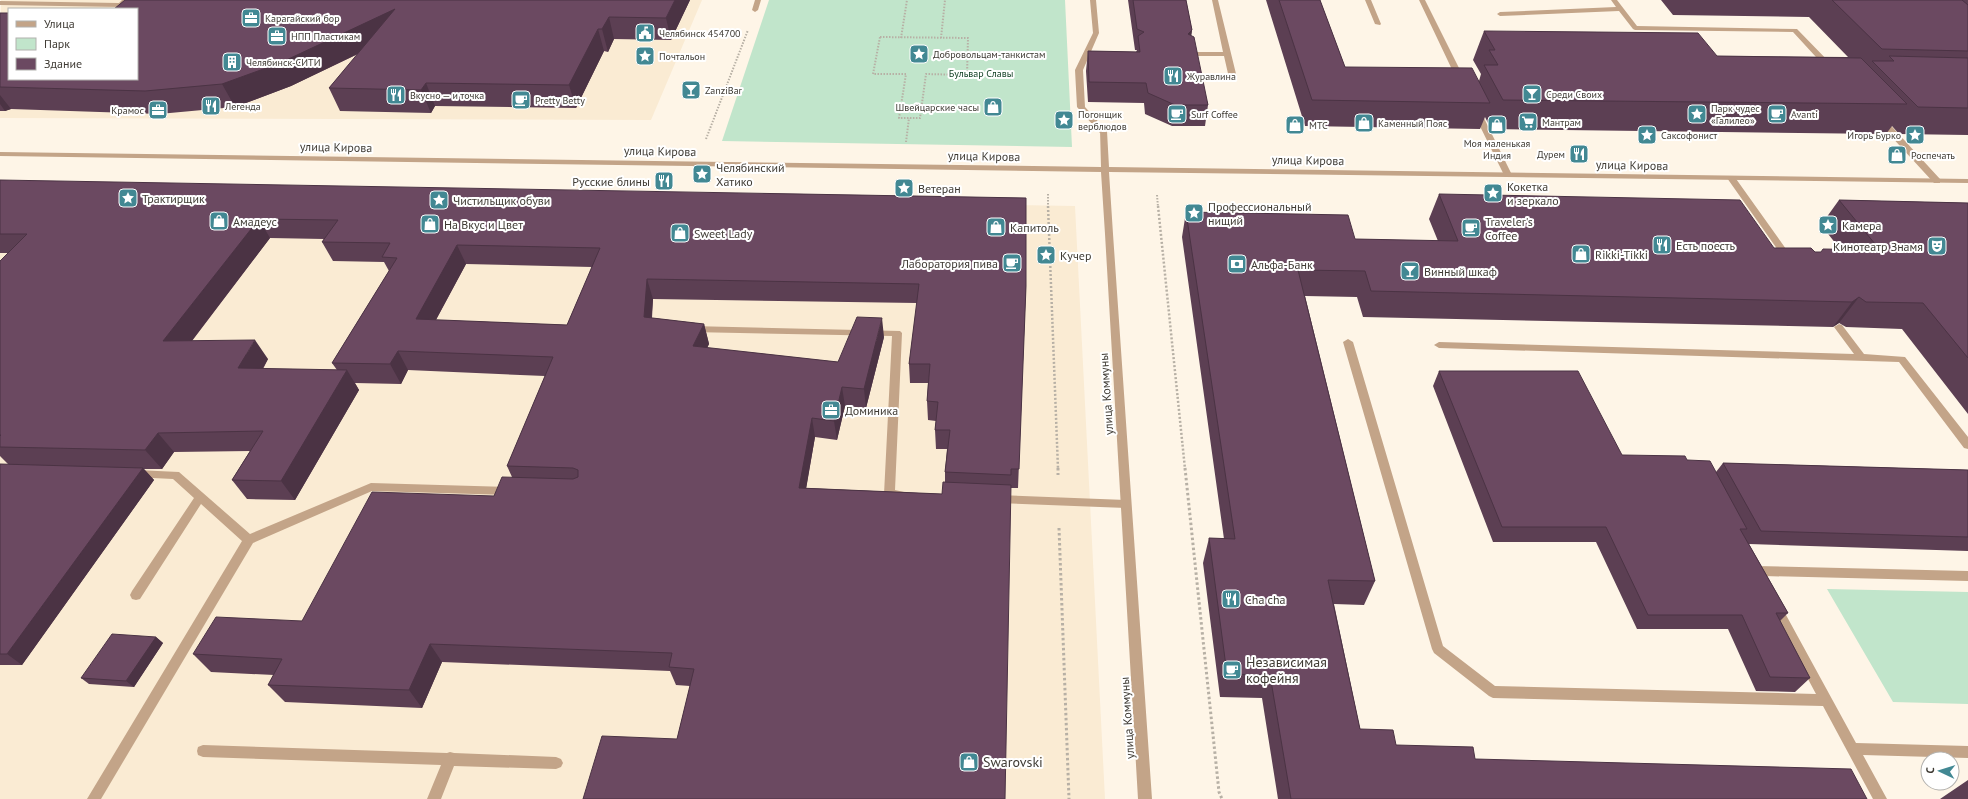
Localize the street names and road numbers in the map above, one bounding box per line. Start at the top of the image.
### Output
street label: улица Кирова [300,139,372,155]
street label: улица Кирова [624,143,696,159]
street label: улица Кирова [948,148,1020,164]
street label: улица Кирова [1272,152,1344,168]
street label: улица Кирова [1596,157,1668,173]
street label: улица Коммуны [1096,352,1116,436]
street label: улица Коммуны [1117,676,1137,760]

